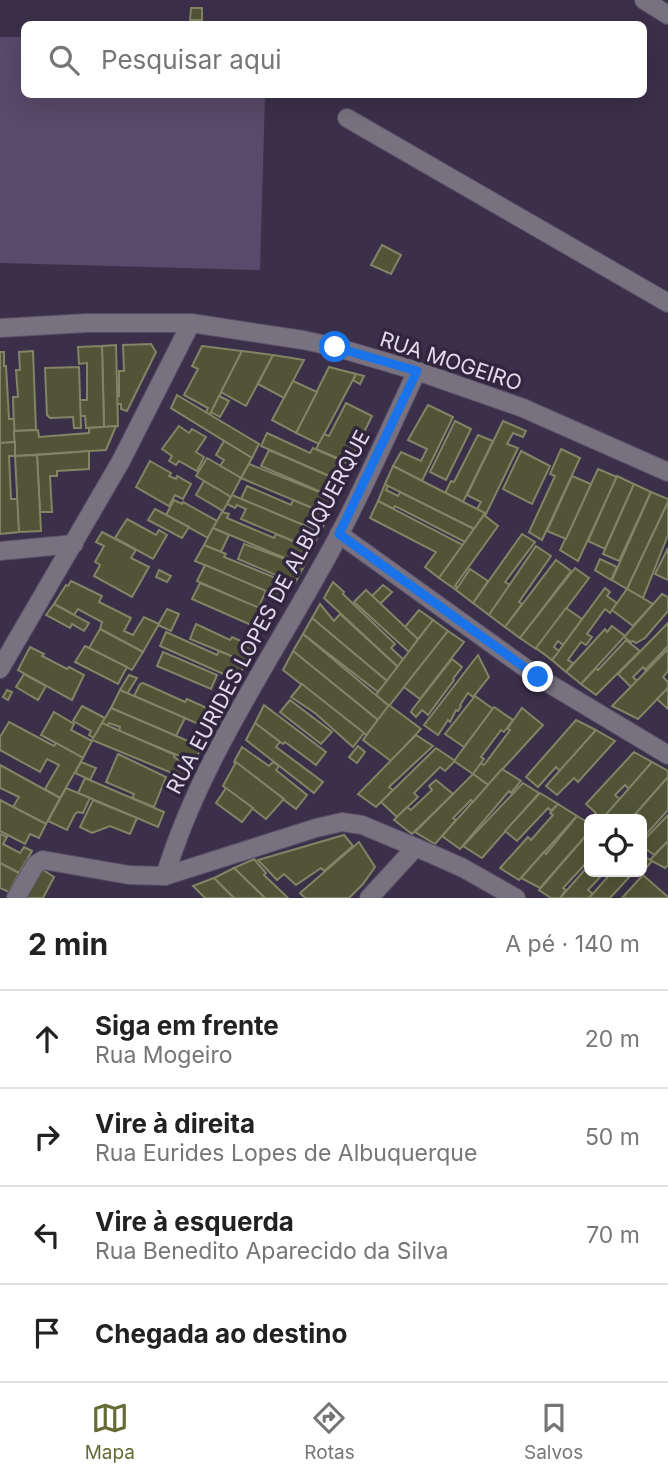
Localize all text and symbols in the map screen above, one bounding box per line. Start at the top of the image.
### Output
search box [21,21,647,98]
icon: search [45,41,83,79]
text: Pesquisar aqui [101,44,282,75]
street label: RUA MOGEIRO [377,326,525,396]
route start [319,331,350,362]
street label: RUA EURIDES LOPES DE ALBUQUERQUE [161,426,375,798]
route end [522,661,553,692]
map controls [584,814,647,877]
button: locate [584,814,647,877]
text: 2 min [28,926,108,962]
text: A pé · 140 m [505,930,640,958]
text: Siga em frente [95,1010,279,1041]
icon: ahead [28,1020,66,1058]
text: 20 m [585,1025,640,1053]
text: Rua Mogeiro [95,1041,233,1069]
text: Vire à direita [95,1108,255,1139]
icon: right [28,1118,66,1156]
text: 50 m [585,1123,640,1151]
text: Rua Eurides Lopes de Albuquerque [95,1139,477,1167]
text: Vire à esquerda [95,1206,294,1237]
icon: left [28,1216,66,1254]
text: 70 m [586,1221,640,1249]
text: Rua Benedito Aparecido da Silva [95,1237,449,1265]
icon: arrive [28,1314,66,1352]
text: Chegada ao destino [95,1318,347,1349]
tab: Mapa [85,1399,135,1464]
tab: Rotas [304,1399,355,1464]
tab: Salvos [524,1399,583,1464]

